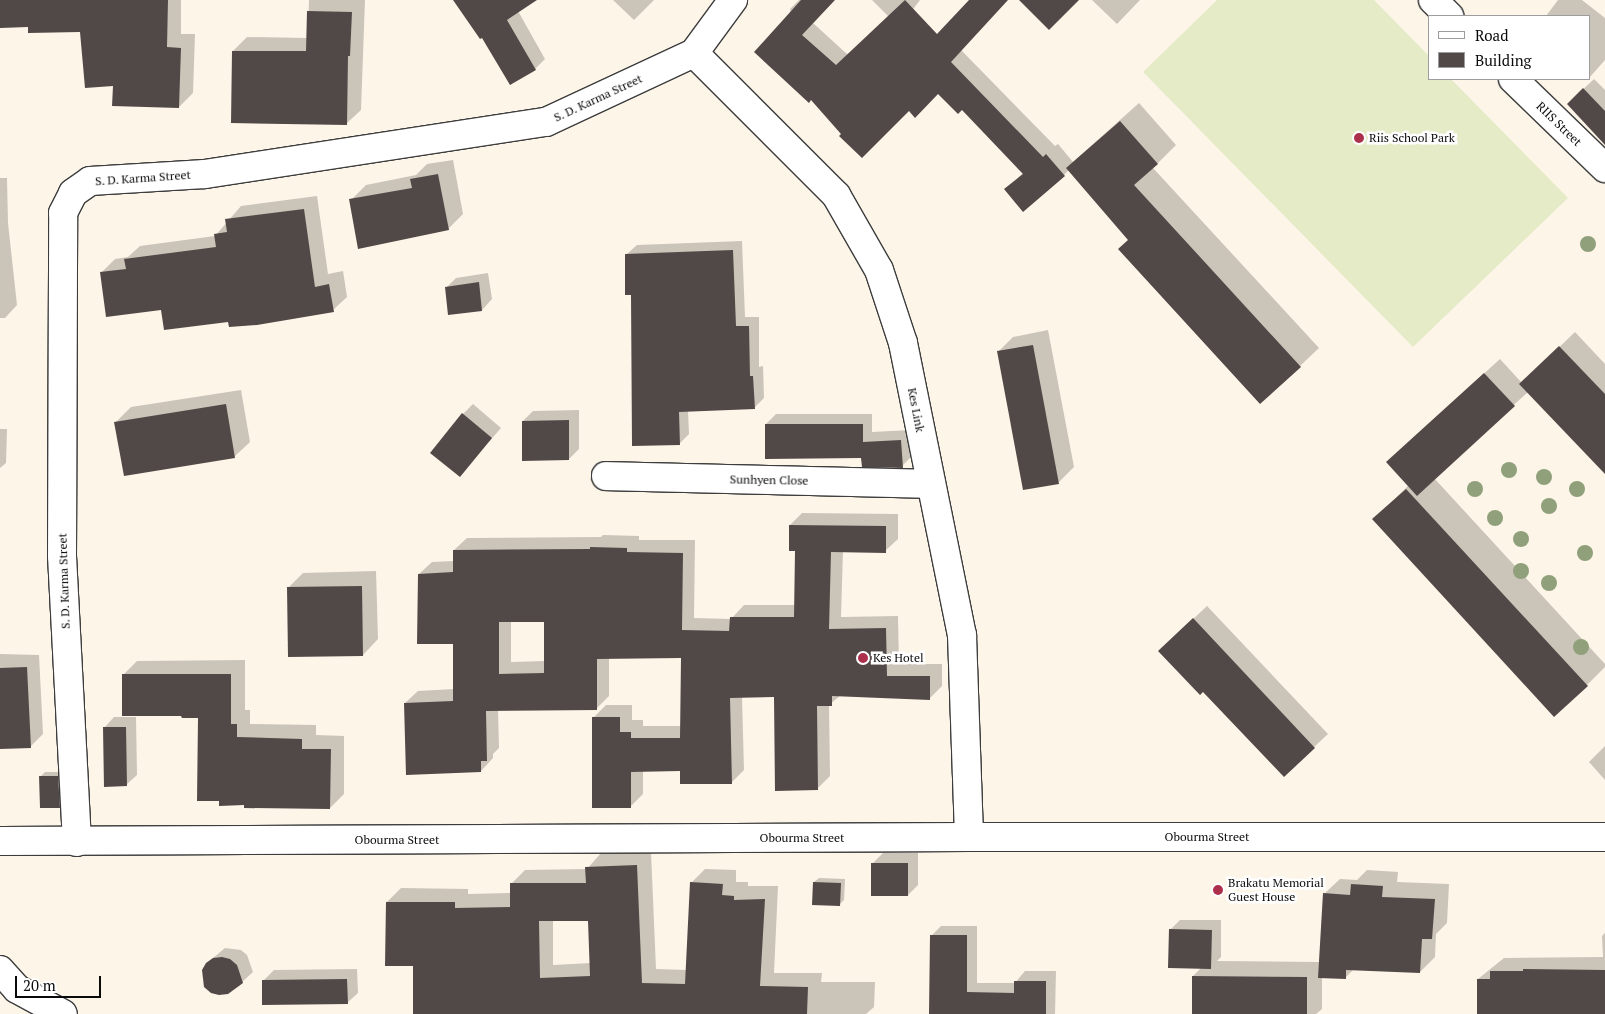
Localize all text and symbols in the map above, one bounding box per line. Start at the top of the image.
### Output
legend [1428,15,1590,80]
text: Road [1475,25,1508,45]
text: Building [1475,50,1532,70]
street label: S. D. Karma Street [551,71,645,125]
street label: RIIS Street [1533,99,1585,149]
place label: Riis School Park [1369,131,1455,145]
marker: Riis School Park [1353,132,1365,144]
street label: S. D. Karma Street [94,167,192,189]
street label: Kes Link [905,387,927,433]
street label: Sunhyen Close [730,472,808,488]
street label: S. D. Karma Street [55,532,73,630]
place label: Kes Hotel [873,651,924,665]
marker: Kes Hotel [857,652,869,664]
street label: Obourma Street [1165,830,1249,844]
street label: Obourma Street [760,831,844,845]
street label: Obourma Street [355,833,439,847]
place label: Brakatu Memorial Guest House [1228,876,1324,904]
marker: Brakatu Memorial Guest House [1212,884,1224,896]
scale bar [18,966,104,998]
text: 20 m [23,975,56,995]

